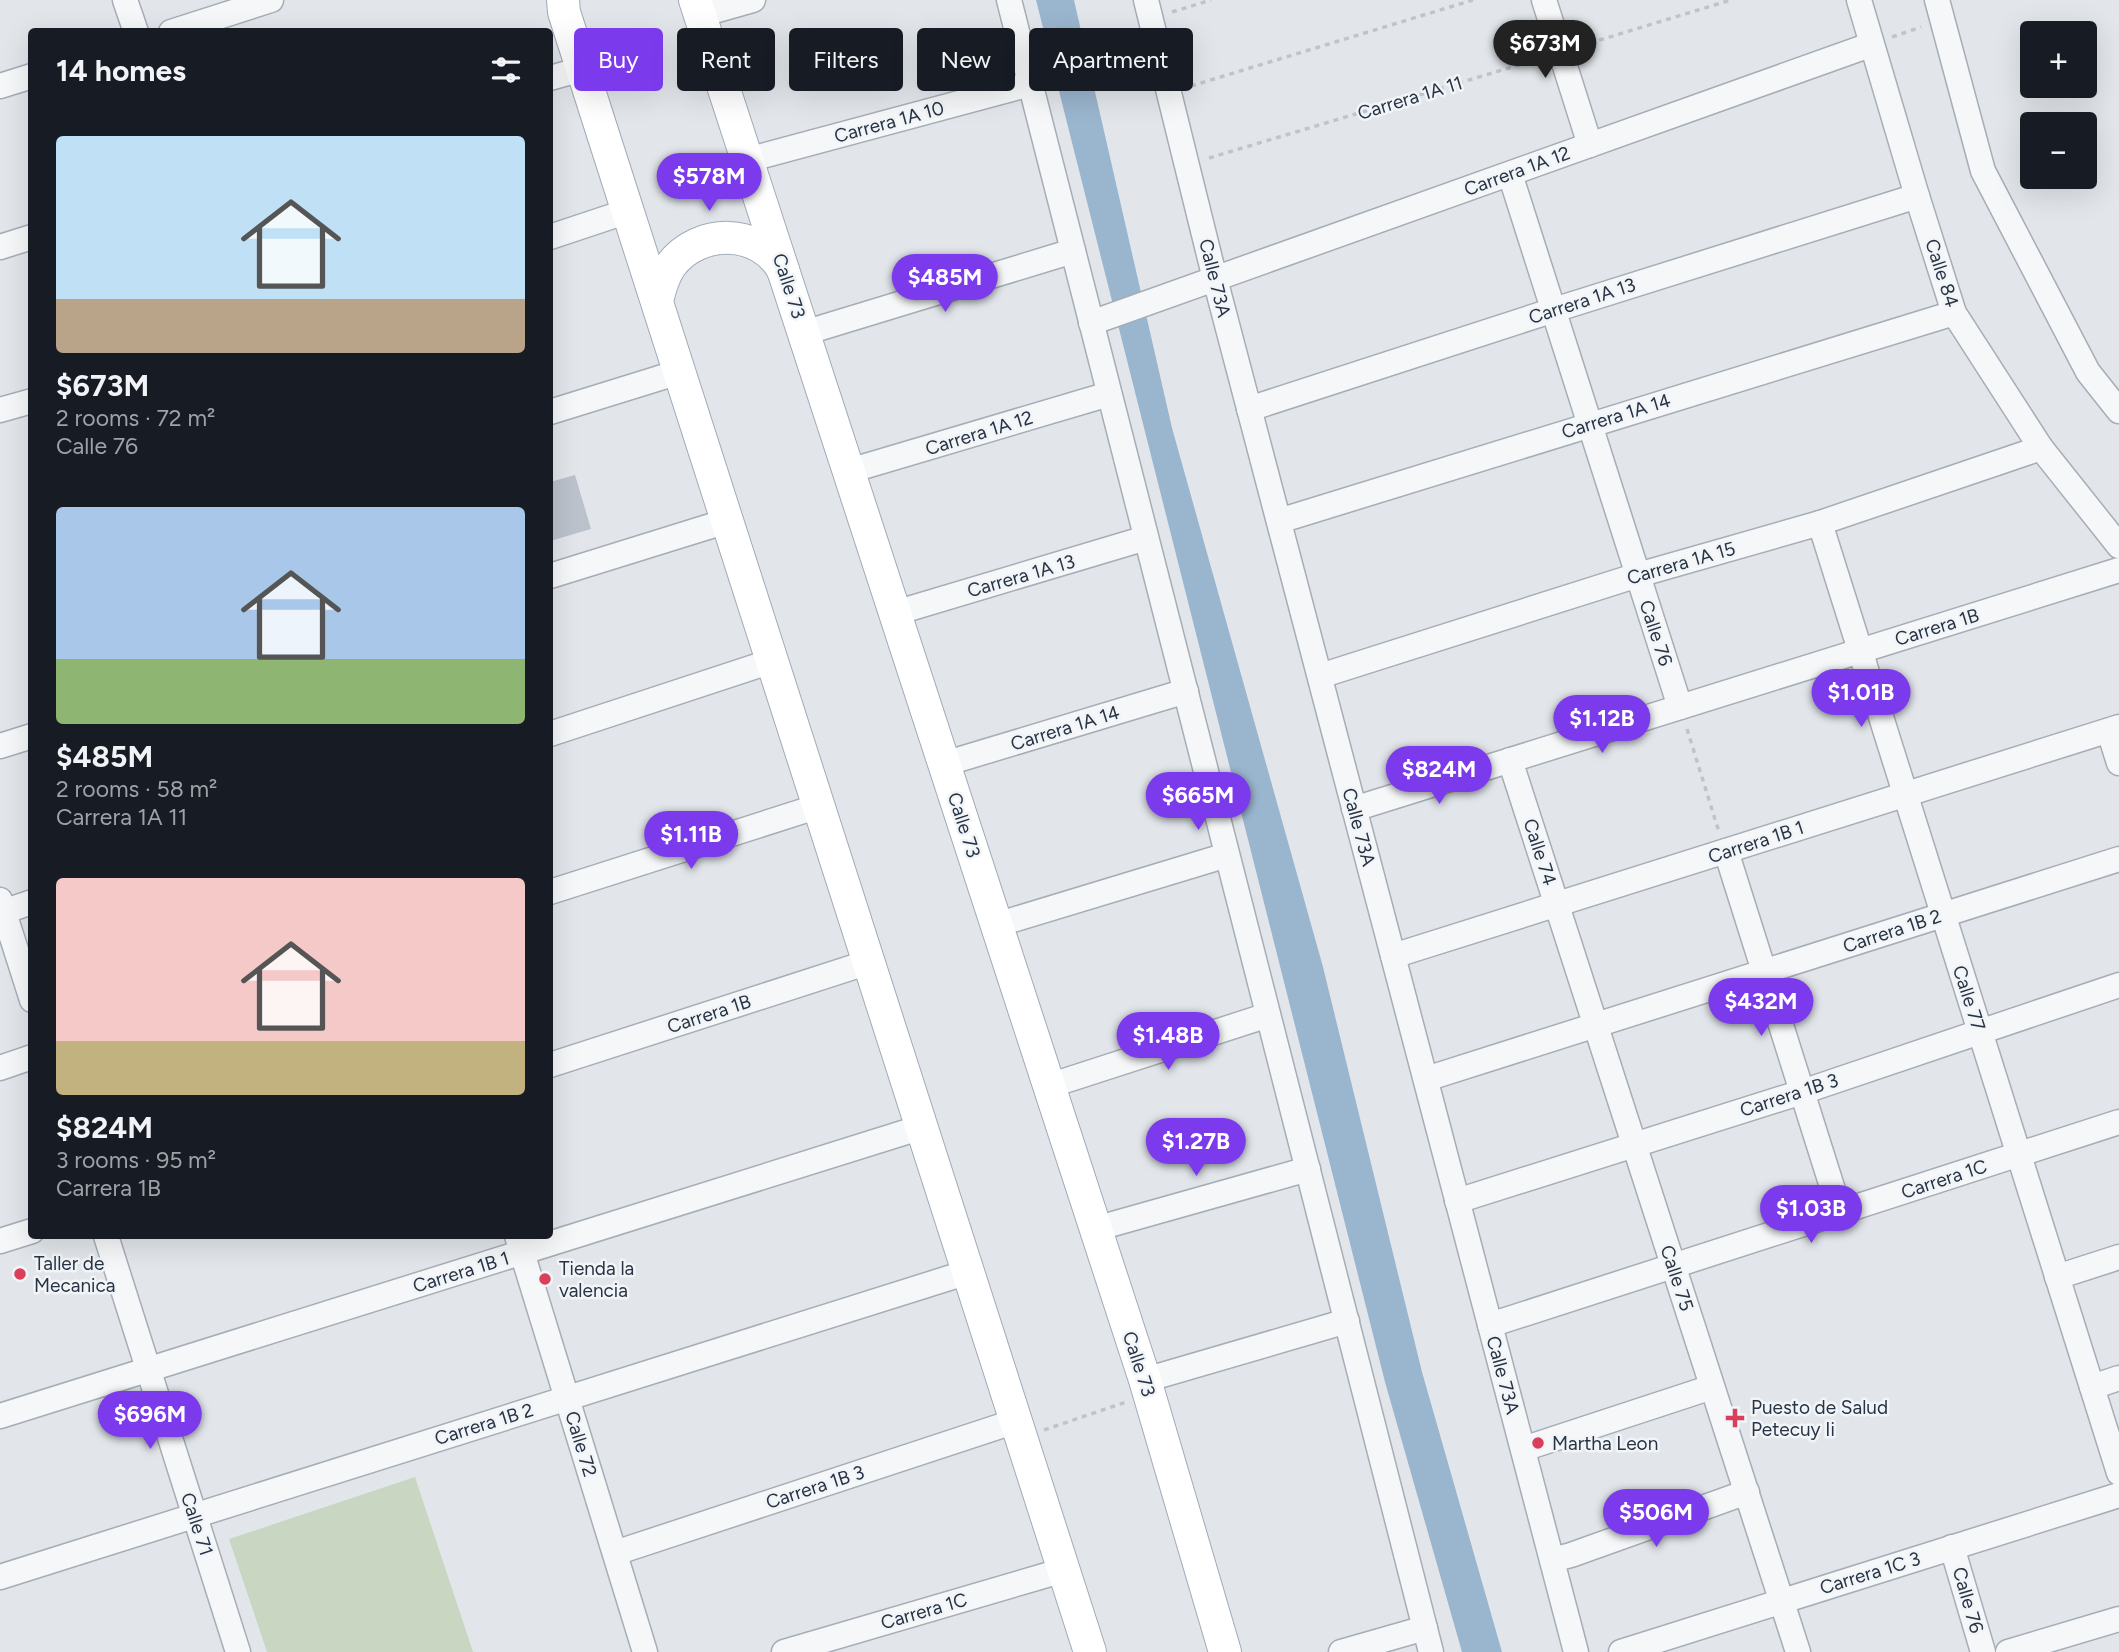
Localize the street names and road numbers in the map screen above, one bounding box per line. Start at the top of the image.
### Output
street label: Carrera 1A 11 [1355,71,1465,125]
street label: Carrera 1A 10 [832,96,946,148]
street label: Carrera 1A 12 [1461,141,1573,201]
street label: Calle 73A [1194,236,1236,320]
street label: Calle 84 [1920,236,1964,310]
street label: Calle 73 [768,250,810,322]
street label: Carrera 1A 13 [1526,273,1638,329]
street label: Carrera 1A 14 [1559,389,1673,443]
street label: Carrera 1A 12 [922,406,1036,460]
street label: Carrera 1A 15 [1624,537,1738,589]
street label: Carrera 1A 13 [964,550,1078,602]
street label: Calle 76 [1635,597,1677,669]
street label: Carrera 1B [1892,603,1982,651]
street label: Carrera 1A 14 [1008,701,1122,755]
street label: Calle 73A [1338,785,1381,869]
street label: Calle 73 [943,789,985,861]
street label: Calle 74 [1518,816,1562,888]
street label: Carrera 1B 1 [1705,816,1807,868]
street label: Carrera 1B 2 [1840,904,1944,958]
street label: Calle 77 [1948,962,1990,1034]
street label: Carrera 1B [664,990,754,1038]
street label: Carrera 1B 3 [1737,1068,1841,1122]
street label: Carrera 1C [1898,1154,1990,1204]
street label: Calle 75 [1656,1242,1698,1314]
street label: Carrera 1B 1 [410,1246,512,1298]
street label: Calle 73 [1118,1328,1160,1400]
street label: Calle 73A [1482,1333,1525,1417]
street label: Carrera 1B 2 [432,1398,536,1450]
street label: Calle 72 [560,1408,602,1480]
street label: Carrera 1B 3 [763,1460,867,1514]
street label: Calle 71 [176,1490,218,1558]
street label: Carrera 1C 3 [1817,1547,1923,1599]
street label: Calle 76 [1948,1564,1988,1636]
street label: Carrera 1C [878,1588,970,1634]

